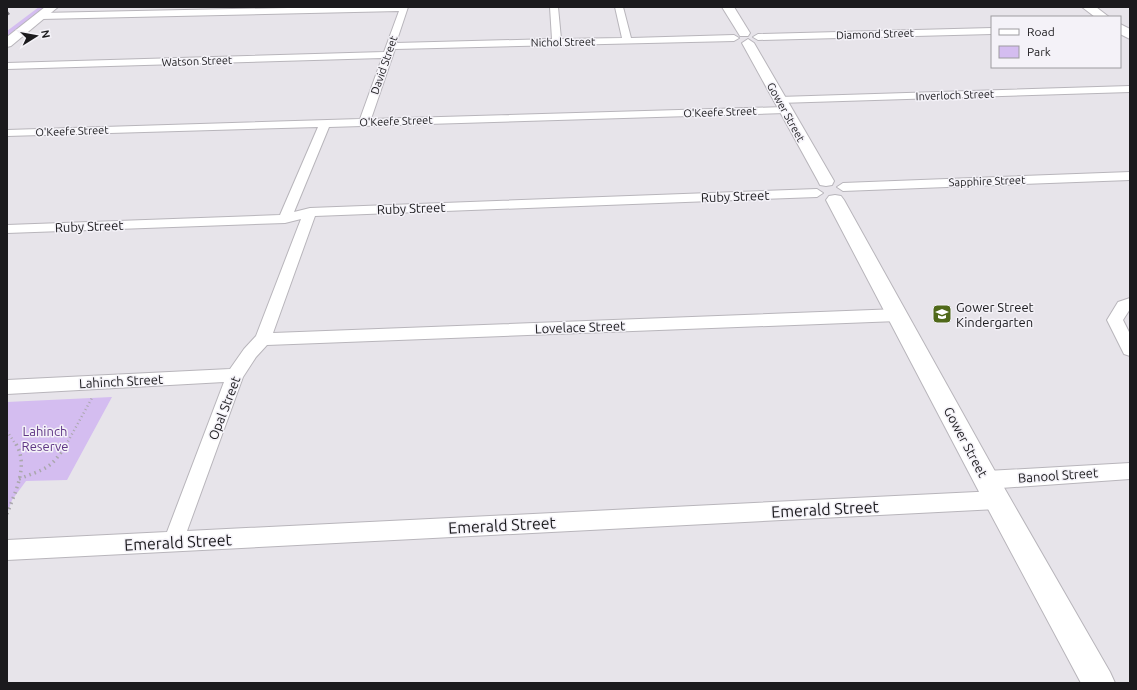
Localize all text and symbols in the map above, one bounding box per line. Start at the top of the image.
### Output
north arrow [16,16,56,56]
legend [991,16,1121,68]
text: Road [1027,25,1055,38]
street label: Diamond Street [836,27,915,41]
text: N [39,29,52,39]
street label: David Street [368,34,400,96]
street label: Nichol Street [531,35,596,49]
text: Park [1027,45,1051,58]
street label: Watson Street [161,54,233,68]
street label: Gower Street [765,80,808,144]
street label: Inverloch Street [916,88,995,102]
street label: O'Keefe Street [683,105,757,119]
street label: O'Keefe Street [359,114,433,128]
street label: O'Keefe Street [35,124,109,138]
street label: Sapphire Street [948,174,1026,188]
street label: Ruby Street [700,188,770,204]
street label: Ruby Street [376,200,446,216]
street label: Ruby Street [54,218,124,234]
place label: Gower Street Kindergarten [956,300,1034,329]
school or university icon: Gower Street Kindergarten [931,303,953,325]
street label: Lovelace Street [535,318,625,336]
street label: Lahinch Street [79,372,163,390]
street label: Opal Street [205,374,243,442]
street label: Gower Street [942,404,990,480]
park label: Lahinch Reserve [22,424,68,453]
street label: Banool Street [1017,465,1099,485]
street label: Emerald Street [771,497,880,521]
street label: Emerald Street [448,513,557,537]
street label: Emerald Street [124,530,233,554]

